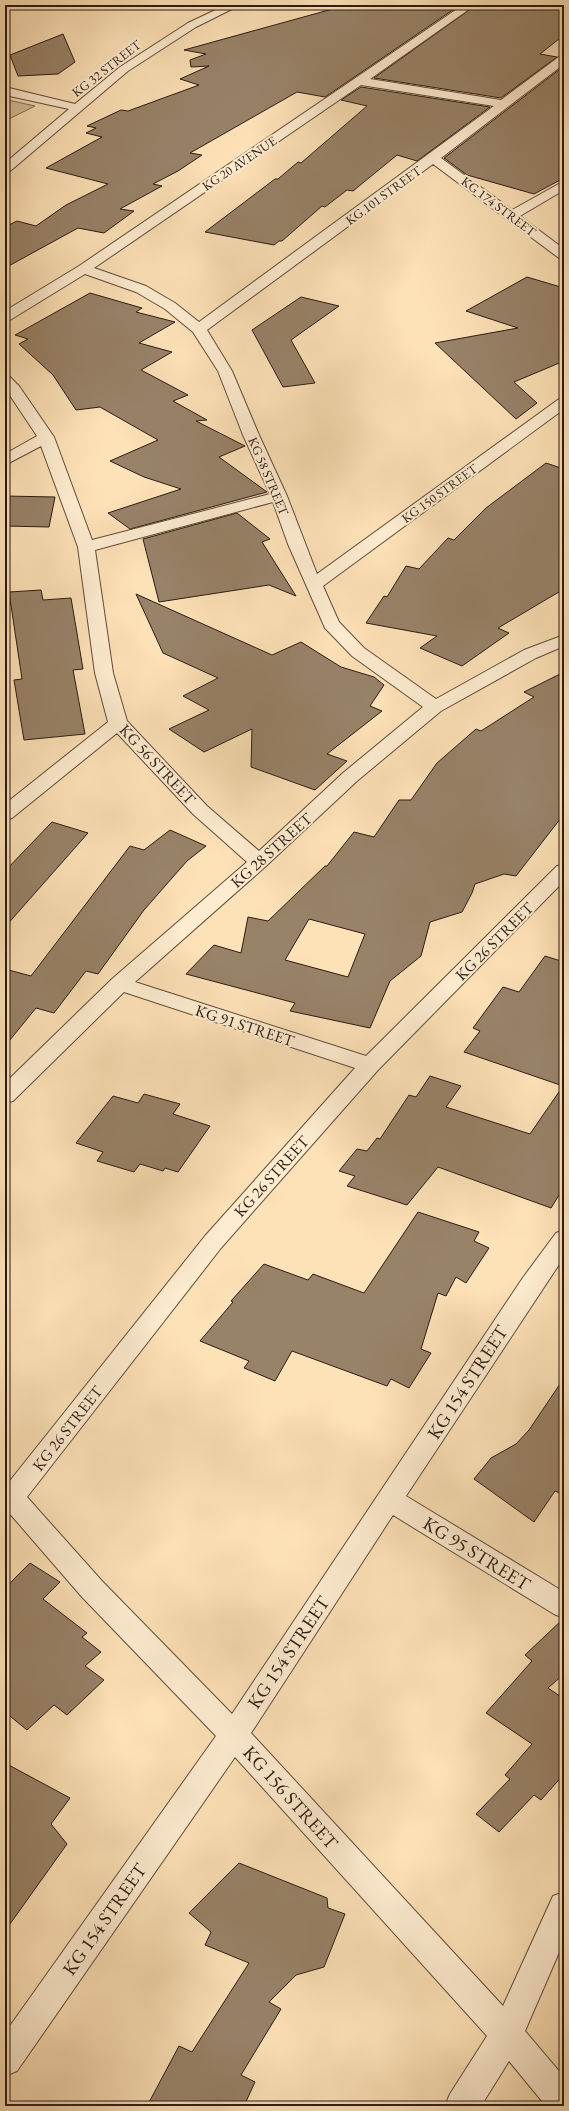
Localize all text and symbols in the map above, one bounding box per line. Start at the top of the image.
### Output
street label: KG 32 STREET [68,36,145,101]
street label: KG 20 AVENUE [199,132,280,195]
street label: KG 101 STREET [342,162,425,229]
street label: KG 174 STREET [458,173,540,240]
street label: KG 58 STREET [244,434,293,518]
street label: KG 150 STREET [398,460,481,527]
street label: KG 56 STREET [115,720,201,809]
street label: KG 28 STREET [226,808,317,893]
street label: KG 26 STREET [451,897,538,985]
street label: KG 91 STREET [193,1000,297,1051]
street label: KG 26 STREET [229,1131,314,1222]
street label: KG 154 STREET [421,1320,514,1444]
street label: KG 26 STREET [28,1381,107,1475]
street label: KG 95 STREET [418,1511,535,1596]
street label: KG 154 STREET [241,1591,336,1714]
street label: KG 156 STREET [238,1740,344,1855]
street label: KG 154 STREET [57,1858,152,1980]

